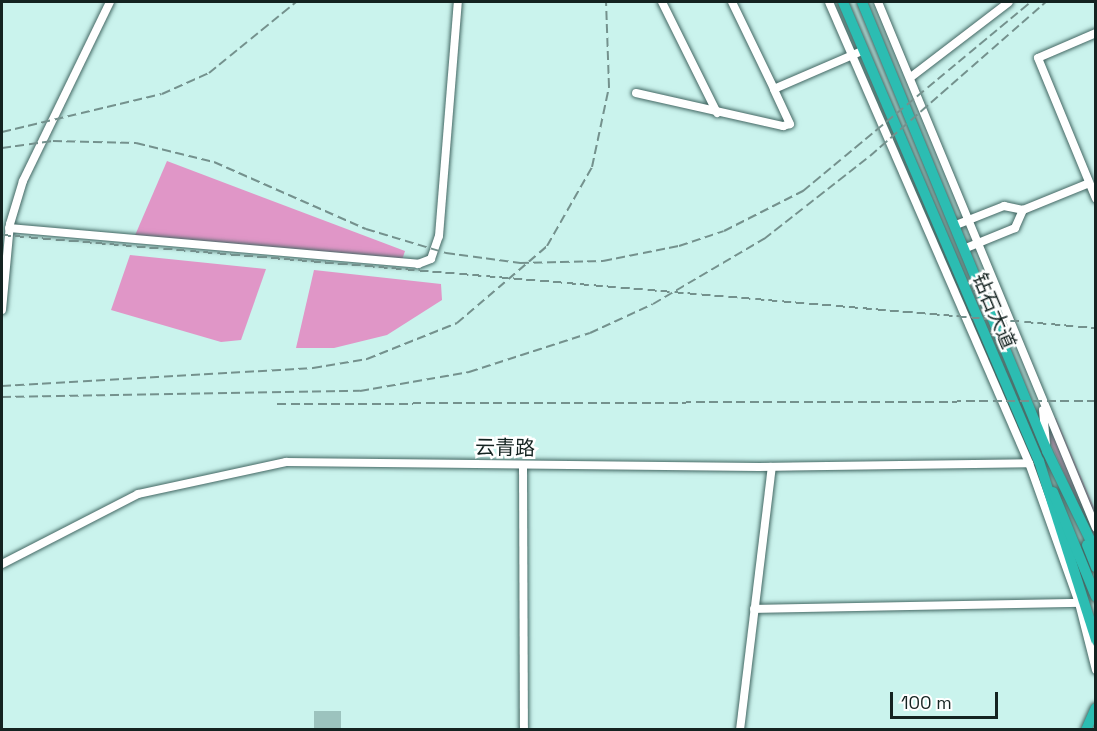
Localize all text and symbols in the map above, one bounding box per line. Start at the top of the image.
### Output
street label: 钻石大道 [967,269,1021,353]
street label: 云青路 [475,435,535,461]
scale bar [893,680,1001,718]
text: 100 m [901,691,952,714]

